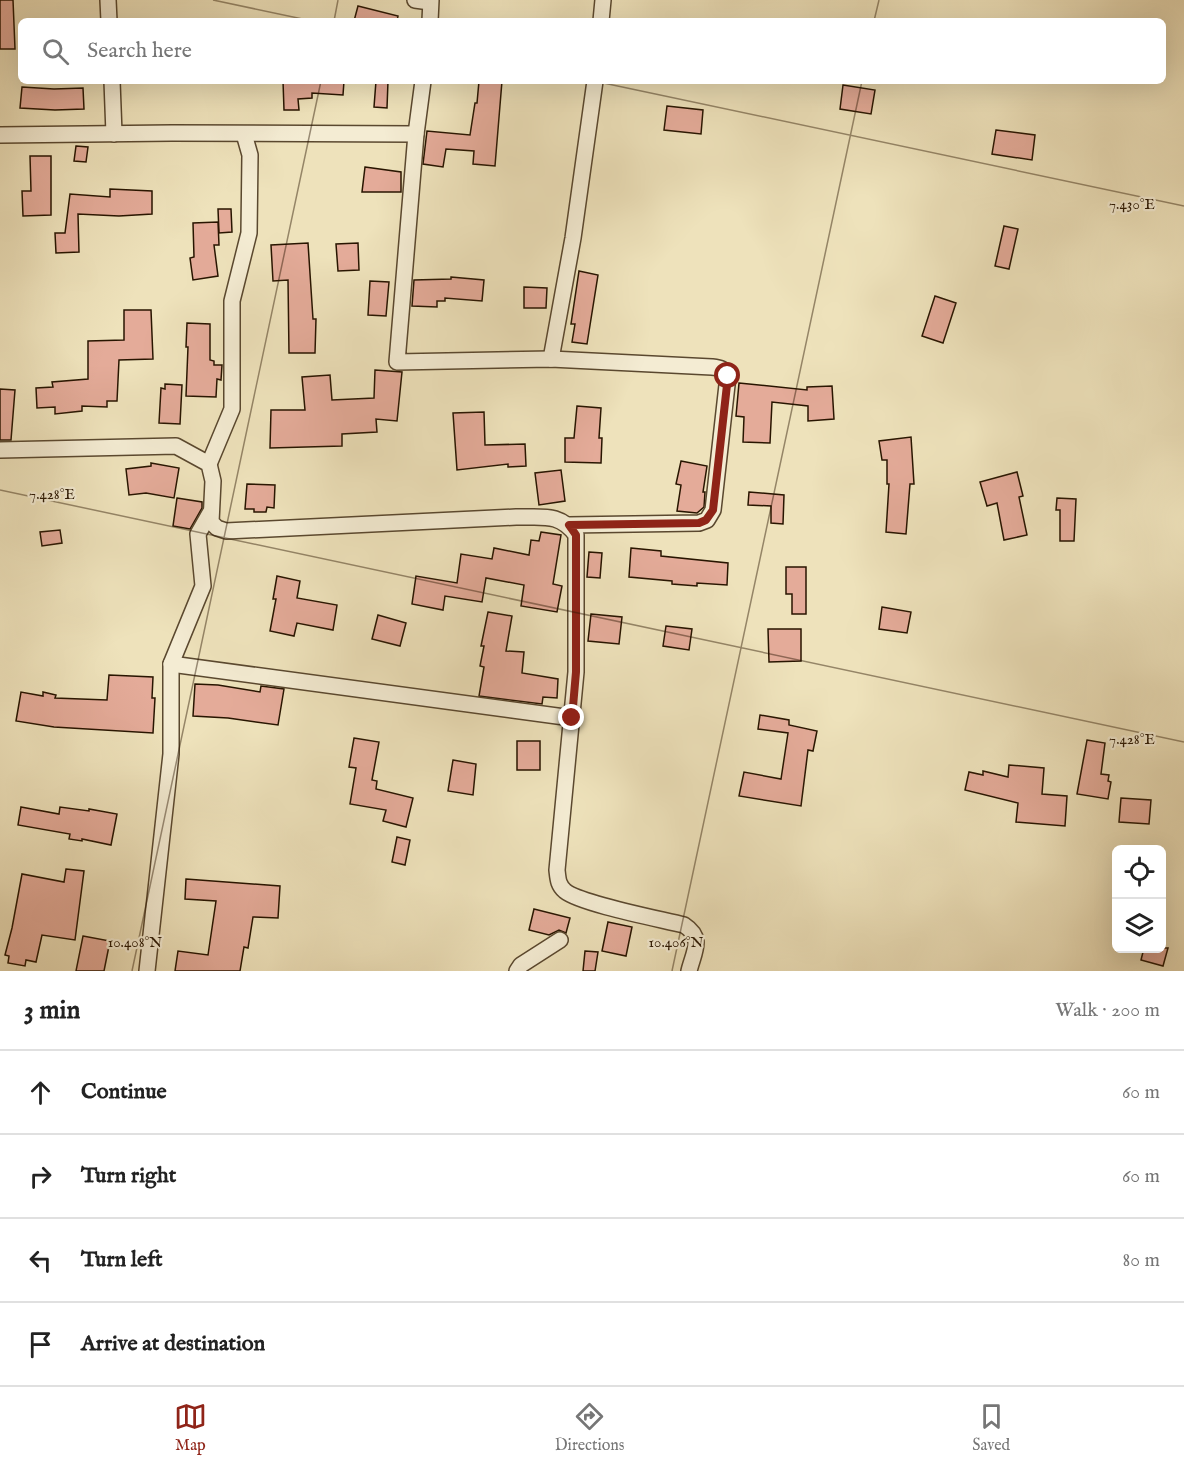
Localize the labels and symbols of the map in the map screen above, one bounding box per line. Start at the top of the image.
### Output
text: 7.430°E [1109,195,1155,214]
route start [714,362,740,388]
text: 7.428°E [29,485,75,504]
route end [558,704,584,730]
text: 7.428°E [1109,730,1155,749]
text: 10.408°N [108,933,162,952]
text: 10.406°N [649,933,704,952]

